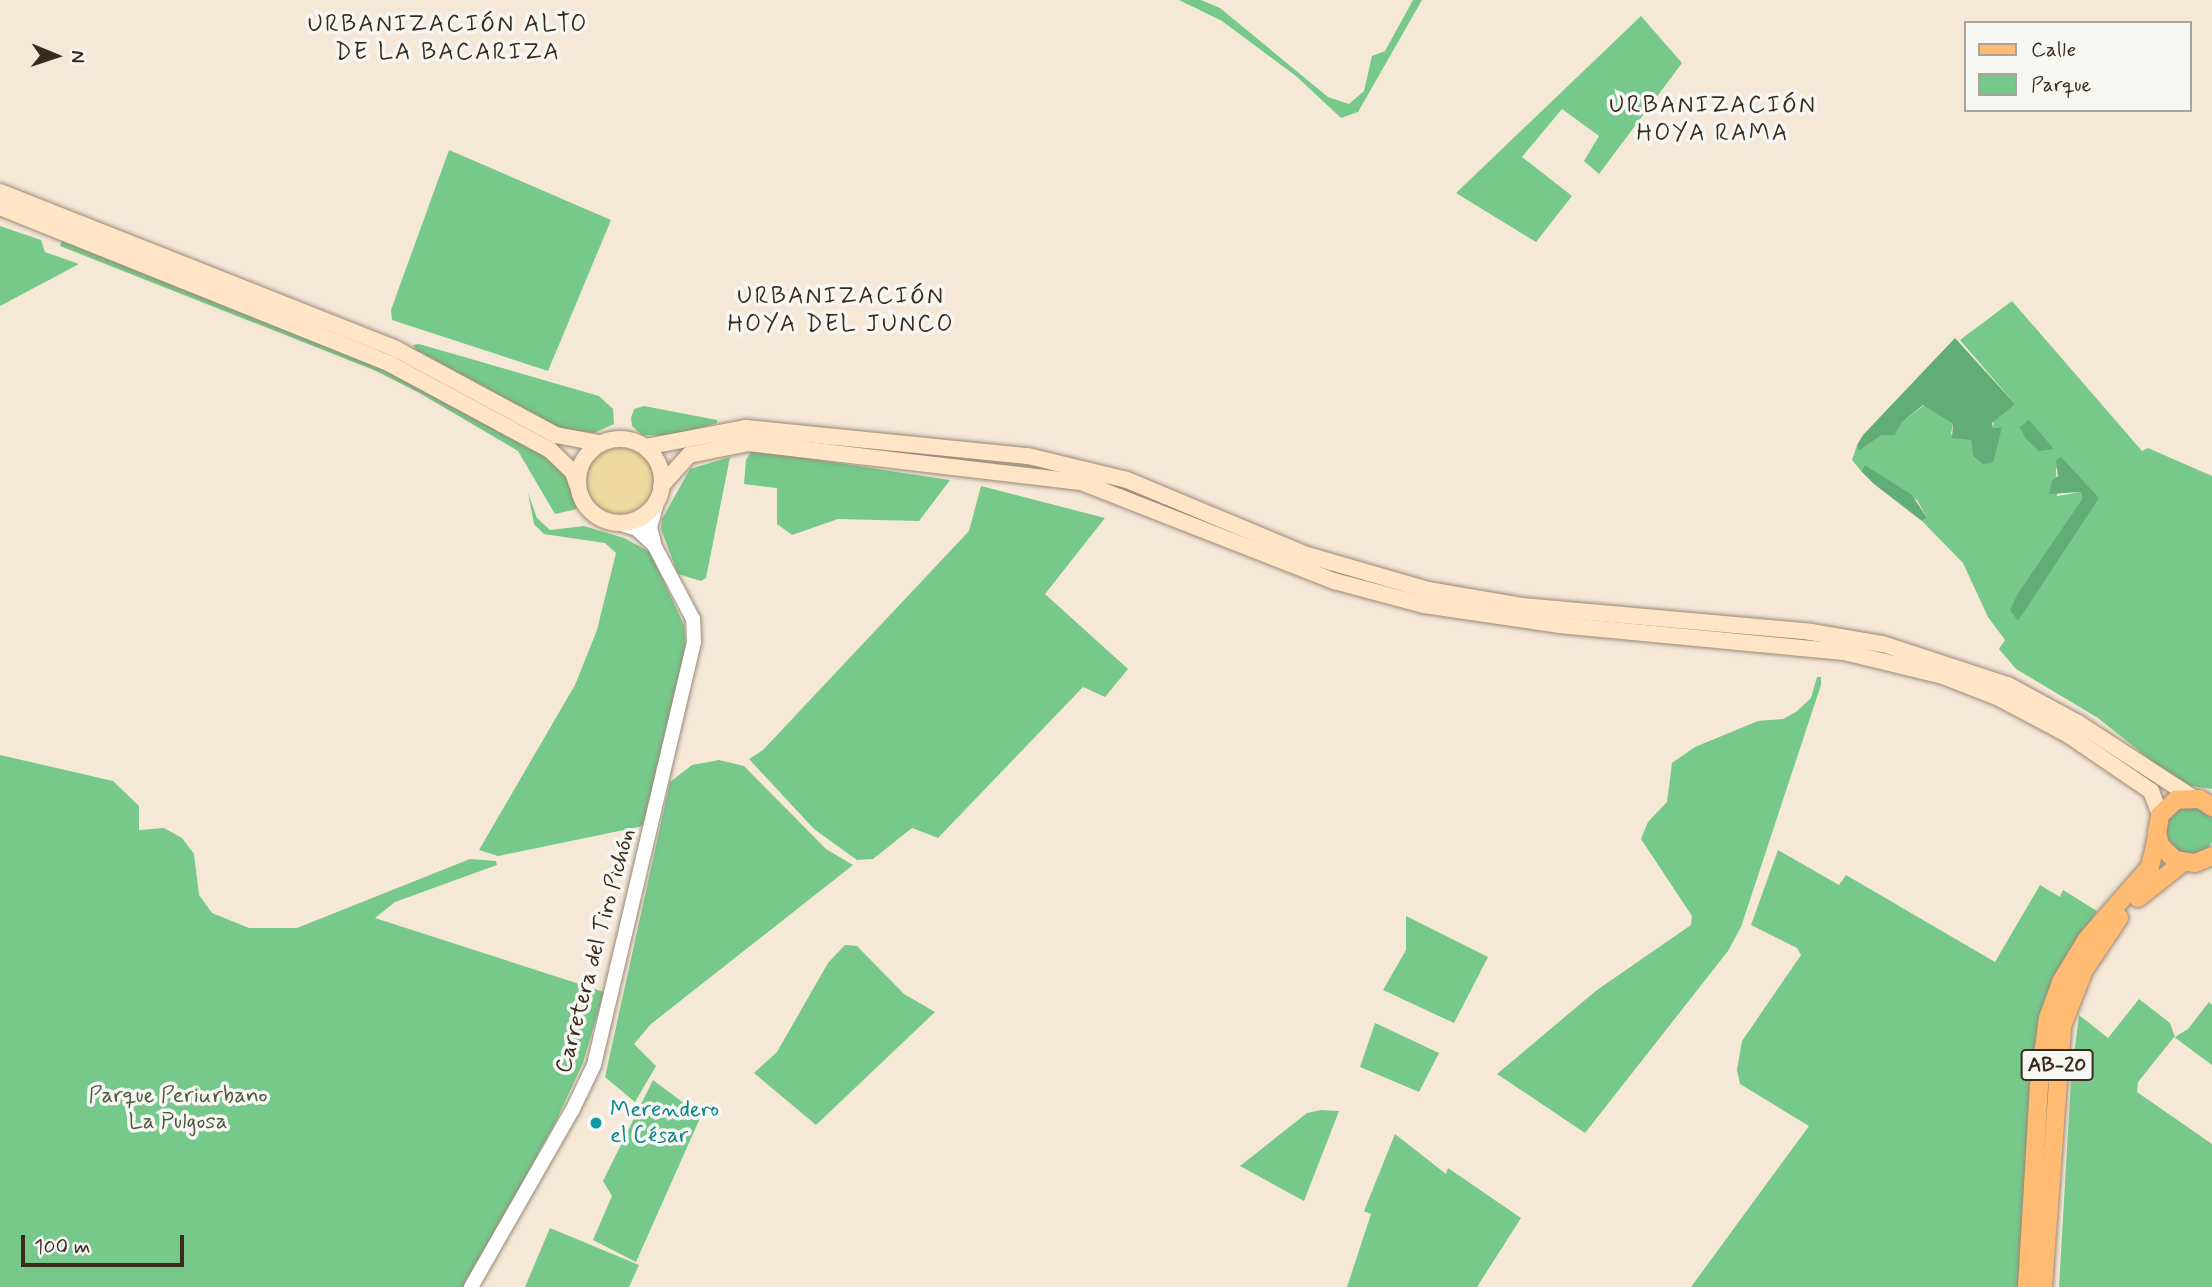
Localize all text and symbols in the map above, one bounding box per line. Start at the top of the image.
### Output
district label: URBANIZACIÓN ALTO DE LA BACARIZA [313,11,583,67]
north arrow [21,21,91,91]
legend [1964,21,2191,112]
text: Calle [2031,36,2076,64]
text: N [65,50,90,64]
text: Parque [2031,71,2091,99]
district label: URBANIZACIÓN HOYA RAMA [1615,92,1811,148]
district label: URBANIZACIÓN HOYA DEL JUNCO [732,283,950,339]
street label: Carretera del Tiro Pichón [551,828,641,1074]
road number: AB-20 [2020,1048,2094,1082]
park label: Parque Periurbano La Pulgosa [88,1082,268,1136]
place label: Merendero el César [610,1096,719,1150]
marker: Merendero el César [588,1115,604,1131]
scale bar [24,1220,187,1264]
text: 100 m [34,1233,90,1261]

